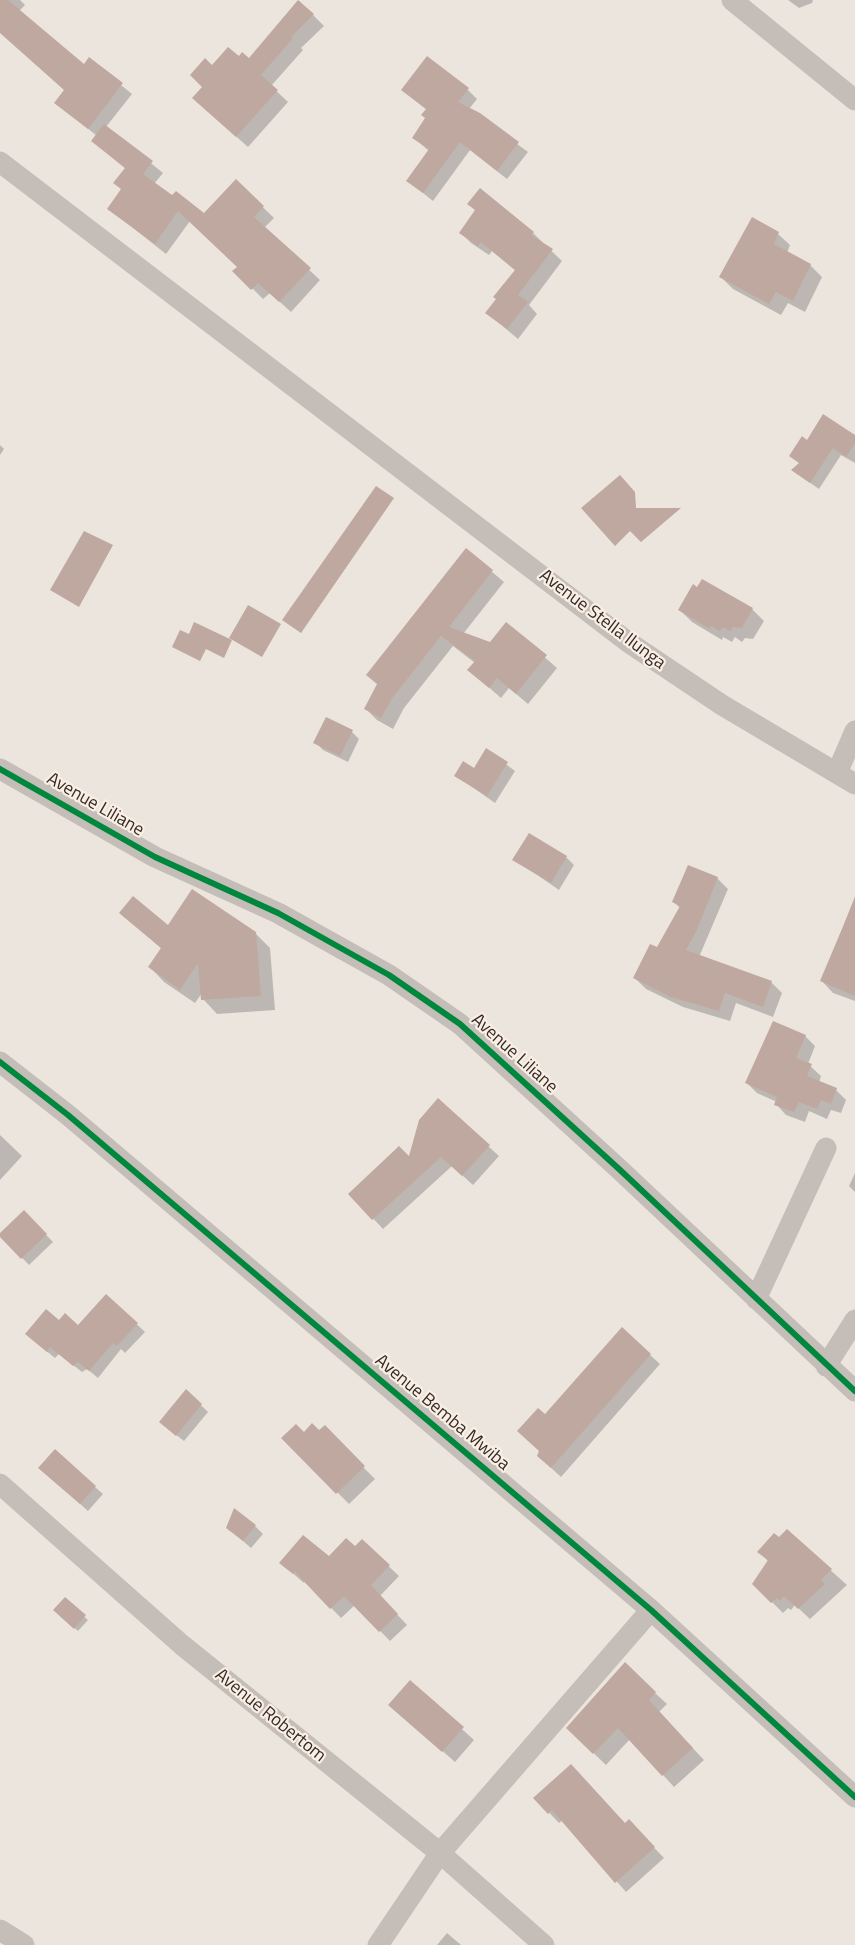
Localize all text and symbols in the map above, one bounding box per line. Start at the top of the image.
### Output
street label: Avenue Stella Ilunga [535,565,669,675]
street label: Avenue Liliane [43,768,147,842]
street label: Avenue Liliane [466,1010,562,1098]
street label: Avenue Bemba Mwiba [370,1350,514,1476]
street label: Avenue Robertom [210,1665,330,1767]

